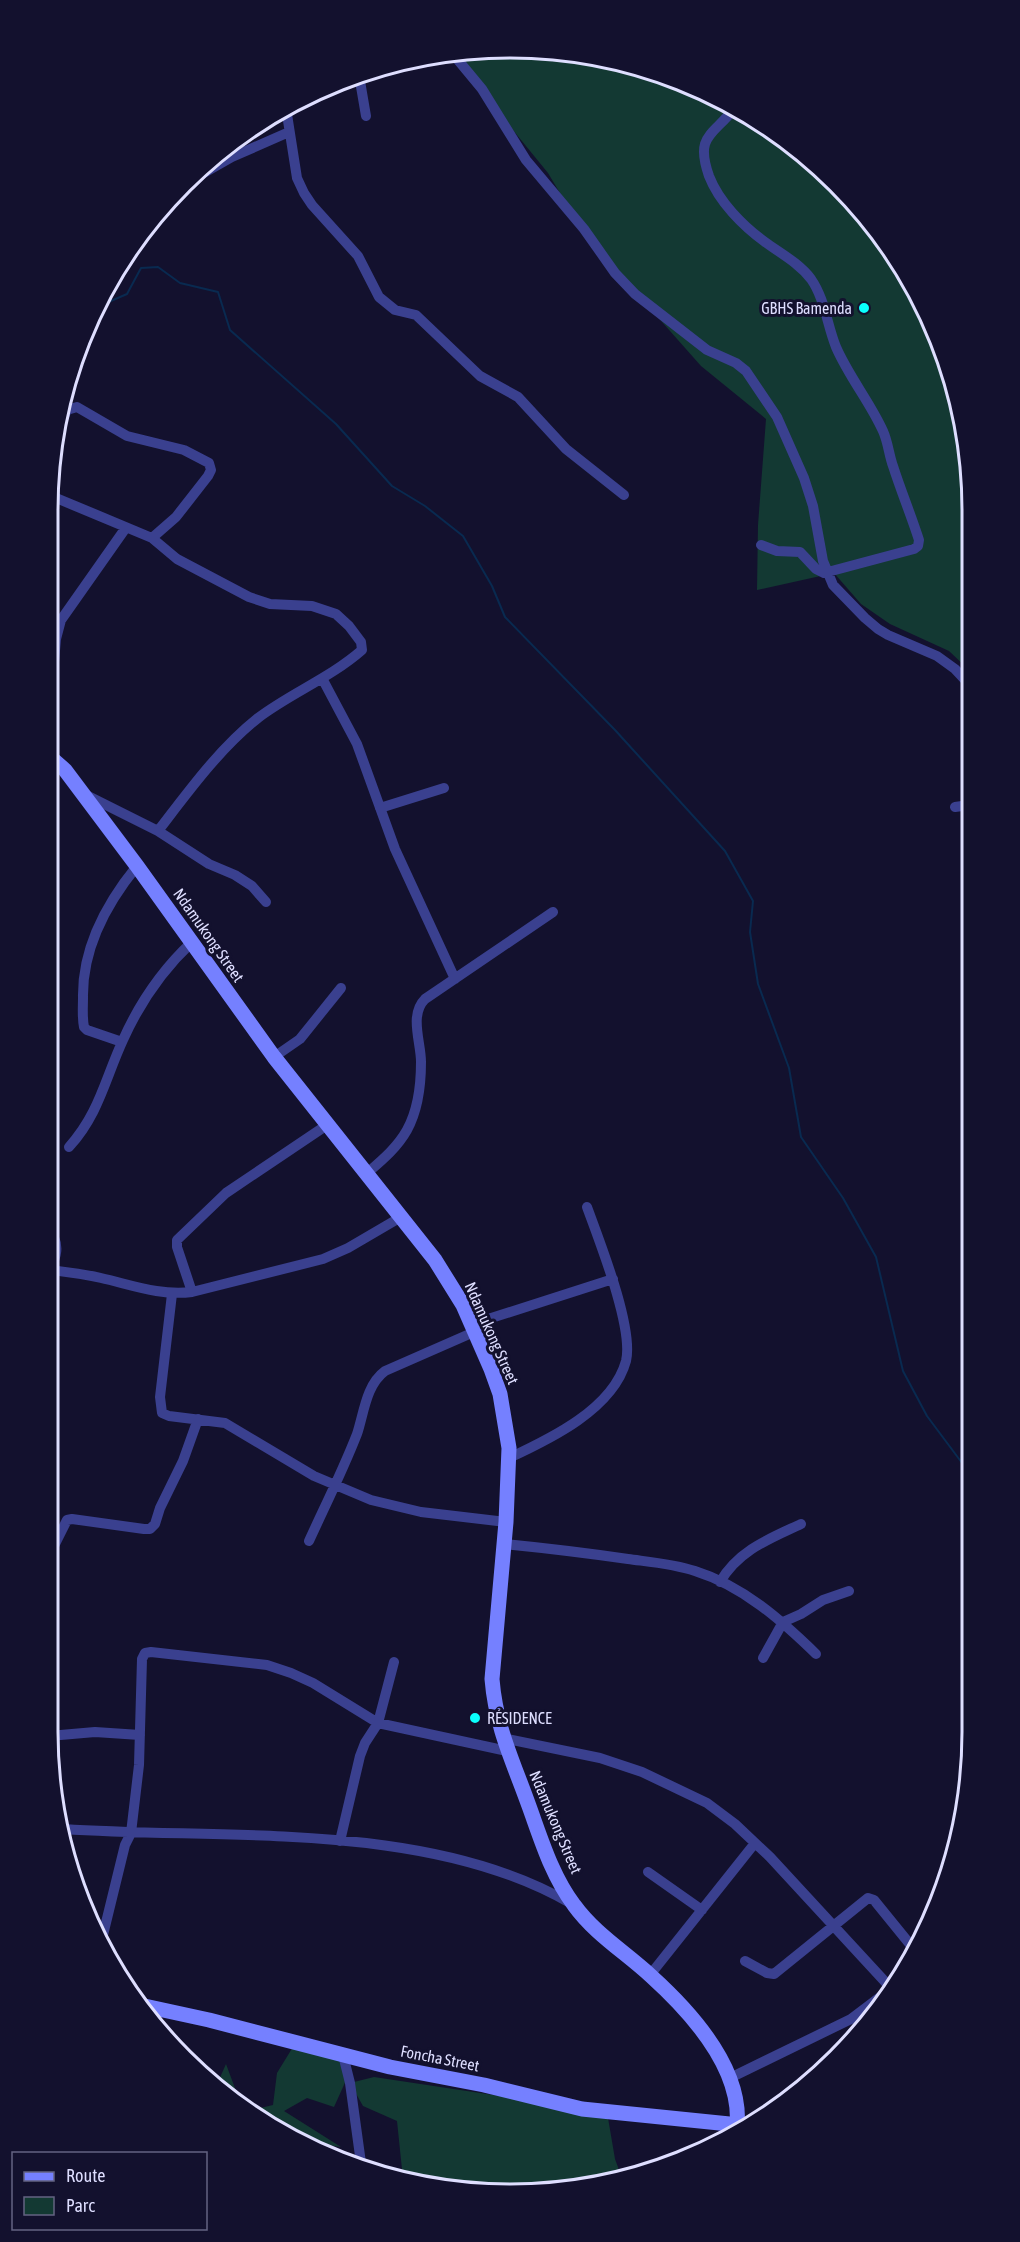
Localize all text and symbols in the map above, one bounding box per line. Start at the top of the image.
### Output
place label: GBHS Bamenda [761,299,852,317]
marker: GBHS Bamenda [857,301,871,315]
street label: Ndamukong Street [169,885,248,986]
street label: Ndamukong Street [461,1279,523,1388]
place label: RÉSIDENCE [487,1709,552,1727]
marker: RÉSIDENCE [468,1711,482,1725]
street label: Ndamukong Street [525,1768,586,1877]
street label: Foncha Street [399,2042,481,2075]
legend [12,2152,207,2230]
text: Route [66,2165,105,2186]
text: Parc [66,2195,95,2216]

